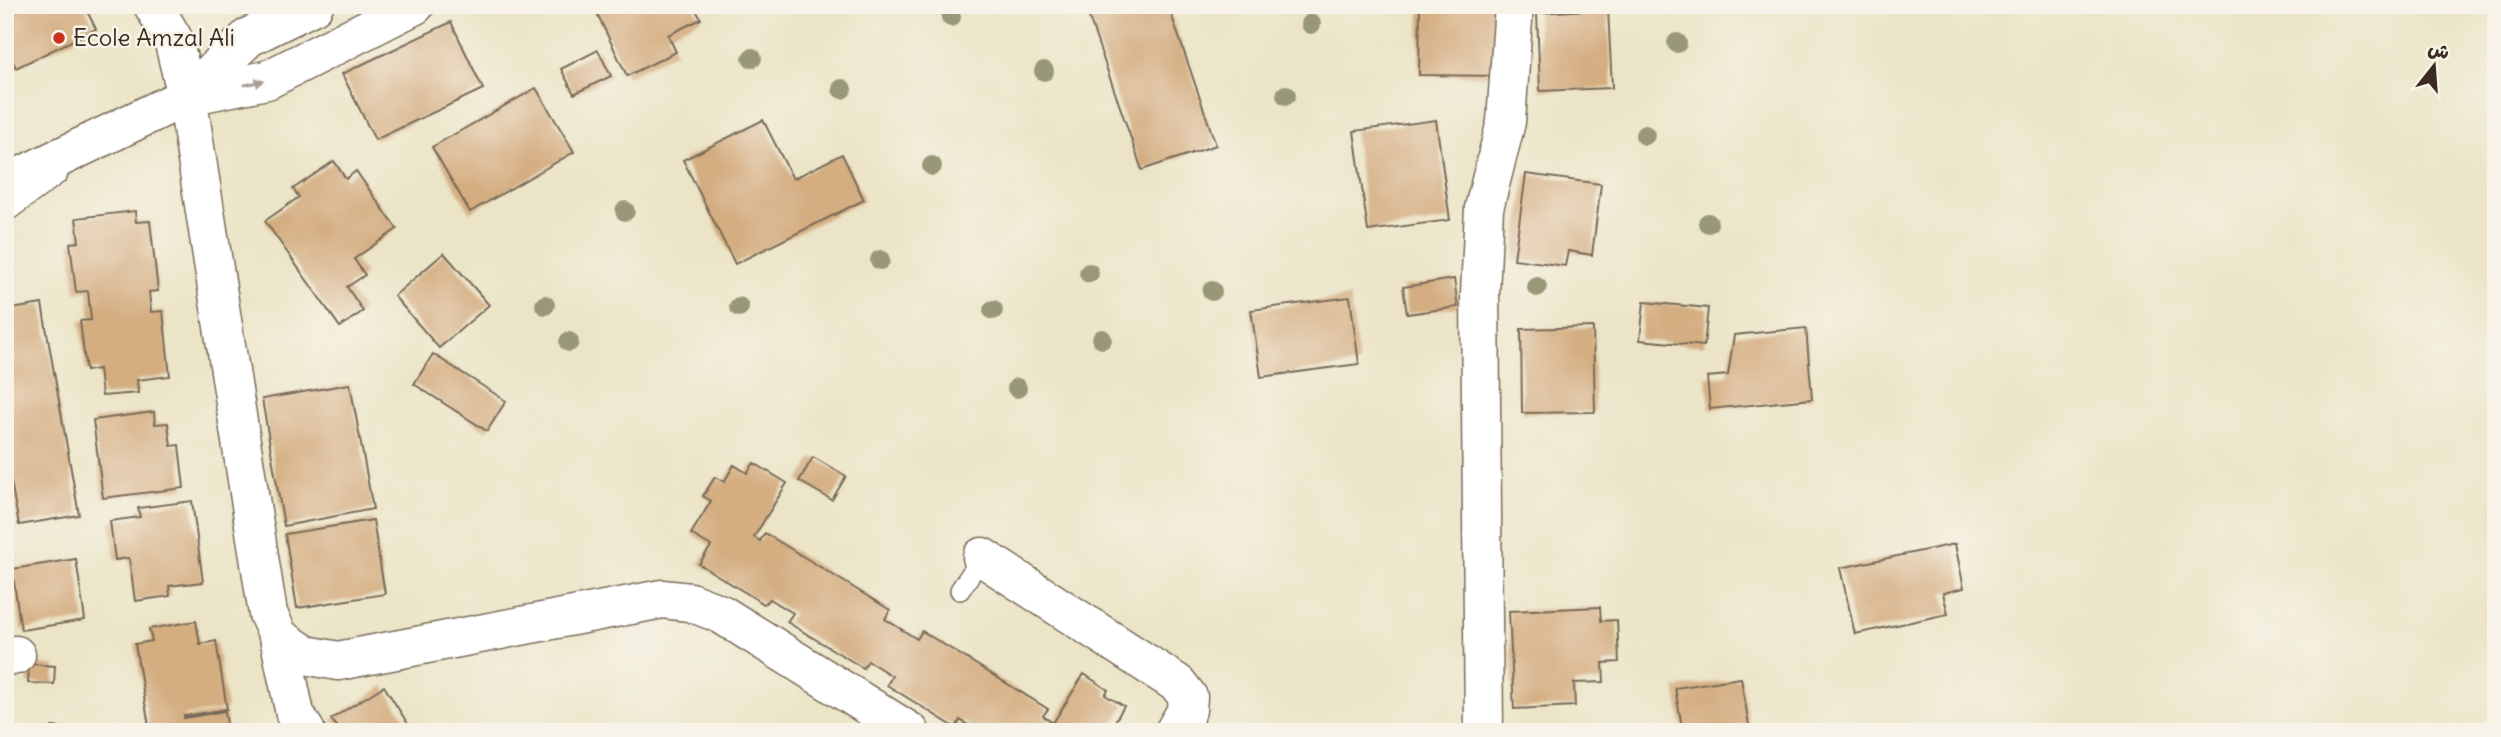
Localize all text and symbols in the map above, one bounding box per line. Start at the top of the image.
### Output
place label: Ecole Amzal Ali [73,22,235,52]
marker: Ecole Amzal Ali [51,30,67,46]
north arrow [2400,32,2470,102]
text: ش [2425,35,2453,64]
one-way arrow [243,77,265,88]

